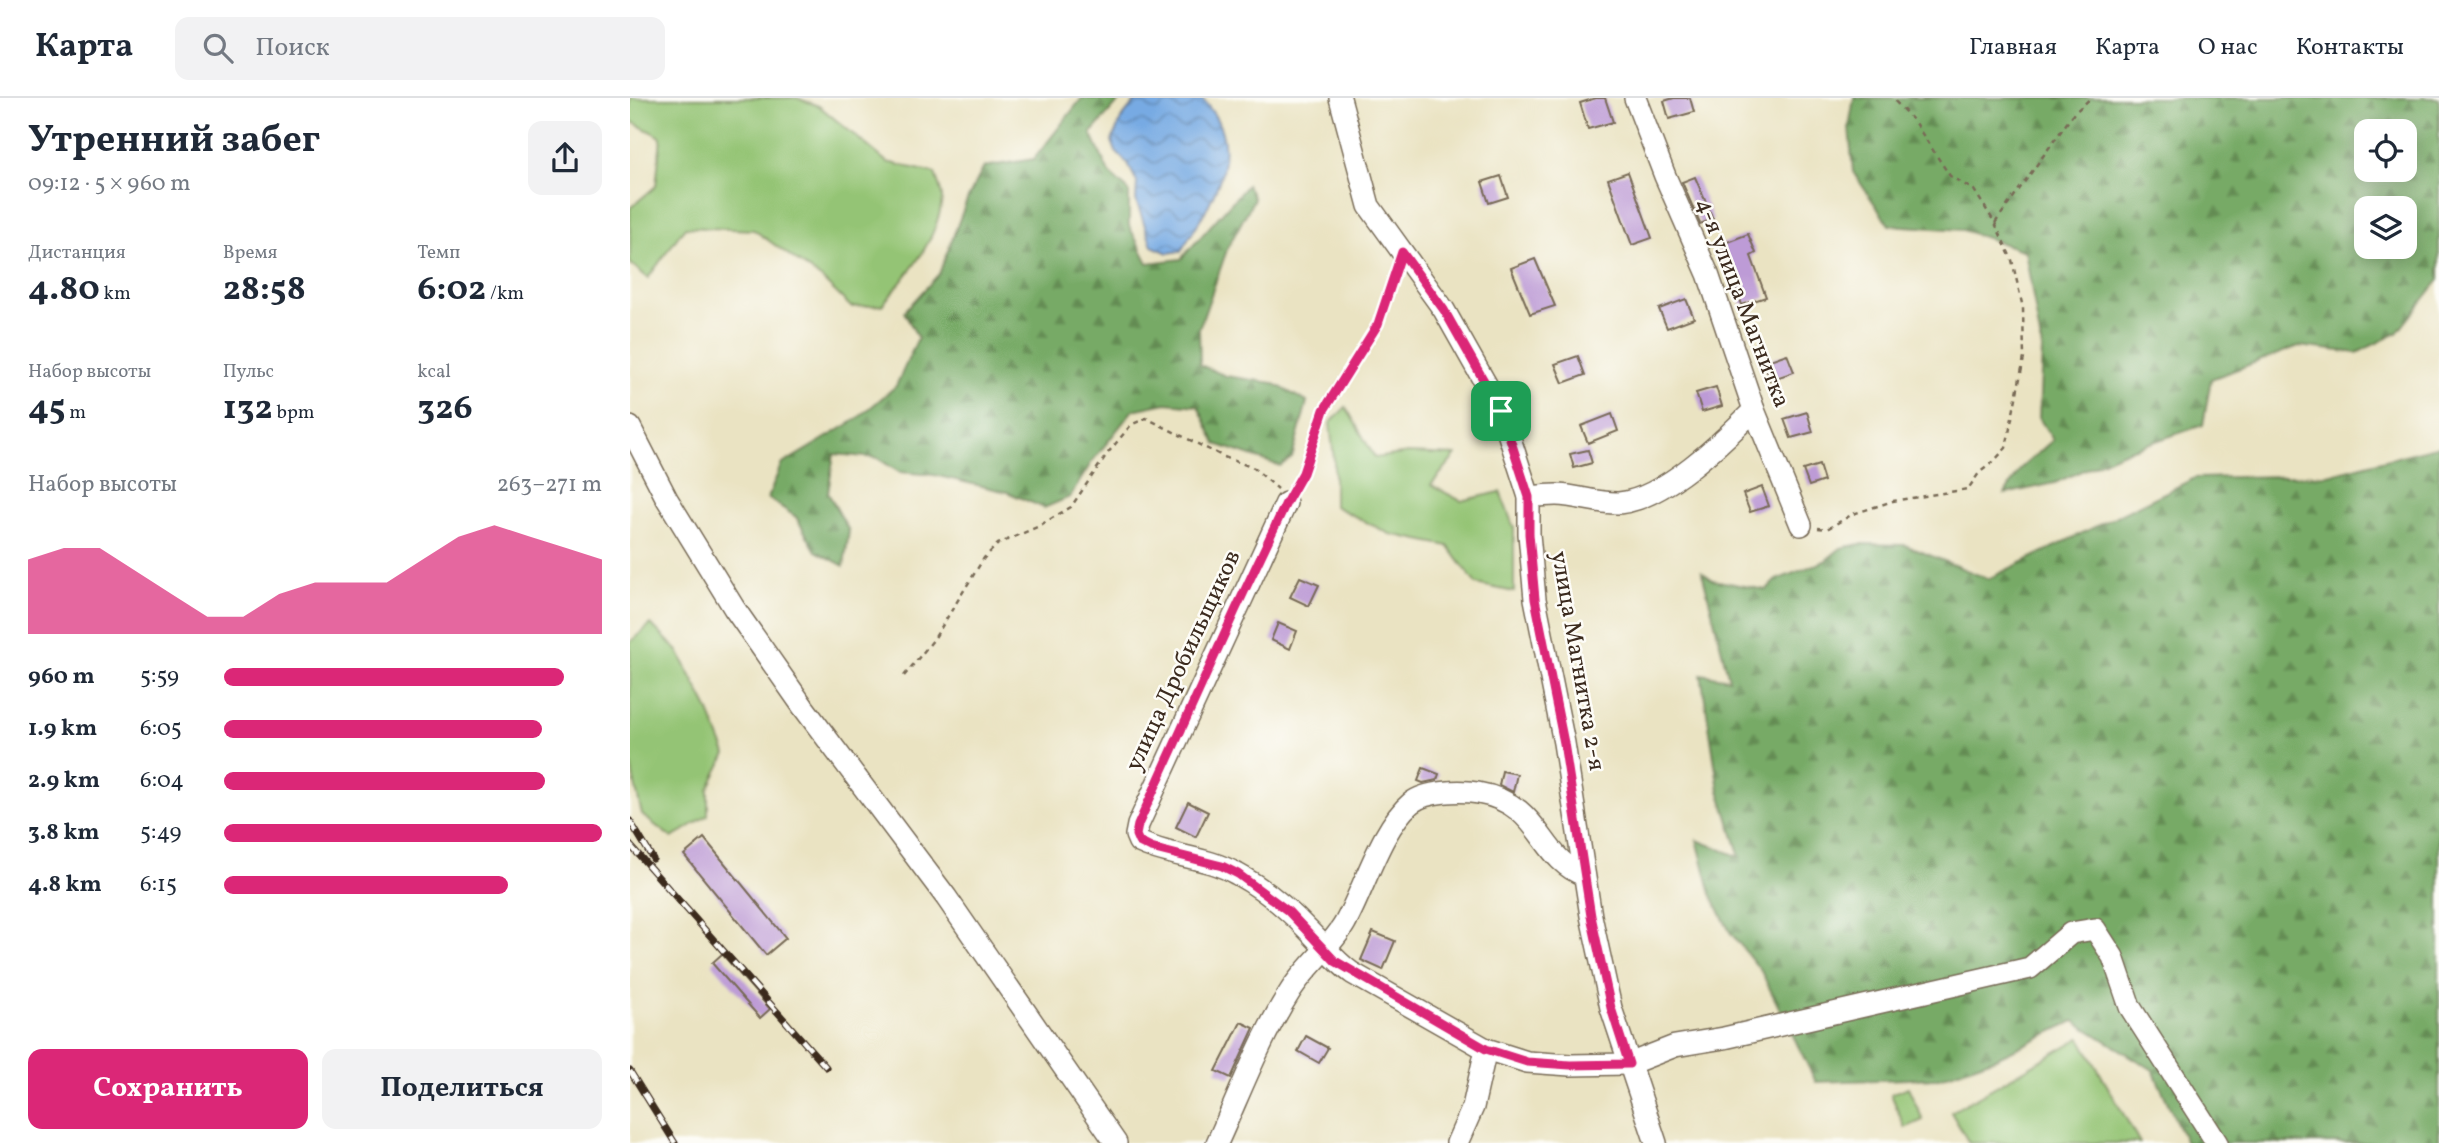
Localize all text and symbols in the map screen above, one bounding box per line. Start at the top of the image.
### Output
search box [175,17,665,80]
text: Карта [35,25,133,71]
icon: search [199,29,237,67]
text: Поиск [255,30,330,66]
text: Главная [1969,31,2057,65]
text: Карта [2095,31,2160,65]
text: О нас [2198,31,2258,65]
text: Контакты [2296,31,2404,65]
text: Утренний забег [28,115,320,168]
map controls [2354,119,2417,259]
button: locate [2354,119,2417,182]
button: share [528,121,602,195]
text: 09:12 · 5 × 960 m [28,168,191,200]
street label: 4-я улица Магнитка [1686,193,1798,413]
button: layers [2354,196,2417,259]
text: Дистанция [28,240,126,266]
text: Время [223,240,277,266]
text: Темп [417,240,460,266]
text: 4.80 [28,266,100,314]
text: 28:58 [223,266,306,314]
text: 6:02 [417,266,486,314]
text: km [100,281,131,307]
text: /km [486,281,524,307]
text: Набор высоты [28,359,151,385]
text: Пульс [223,359,274,385]
text: kcal [417,359,451,385]
pin [1471,381,1531,441]
text: 45 [28,385,66,433]
text: 132 [223,385,273,433]
text: 326 [417,385,473,433]
icon: arrive [1482,392,1520,430]
text: m [66,400,86,426]
text: bpm [273,400,315,426]
text: Набор высоты [28,469,177,501]
text: 263–271 m [497,469,602,501]
street label: улица Дробильщиков [1118,545,1250,777]
street label: улица Магнитка 2-я [1541,548,1613,774]
text: 960 m [28,661,95,693]
text: 5:59 [140,661,179,693]
text: 1.9 km [28,713,97,745]
text: 6:05 [140,713,182,745]
text: 2.9 km [28,765,100,797]
text: 6:04 [140,765,184,797]
text: 3.8 km [28,817,100,849]
text: 5:49 [140,817,181,849]
text: 4.8 km [28,869,102,901]
text: 6:15 [140,869,177,901]
button: Сохранить [28,1049,308,1129]
button: Поделиться [322,1049,602,1129]

